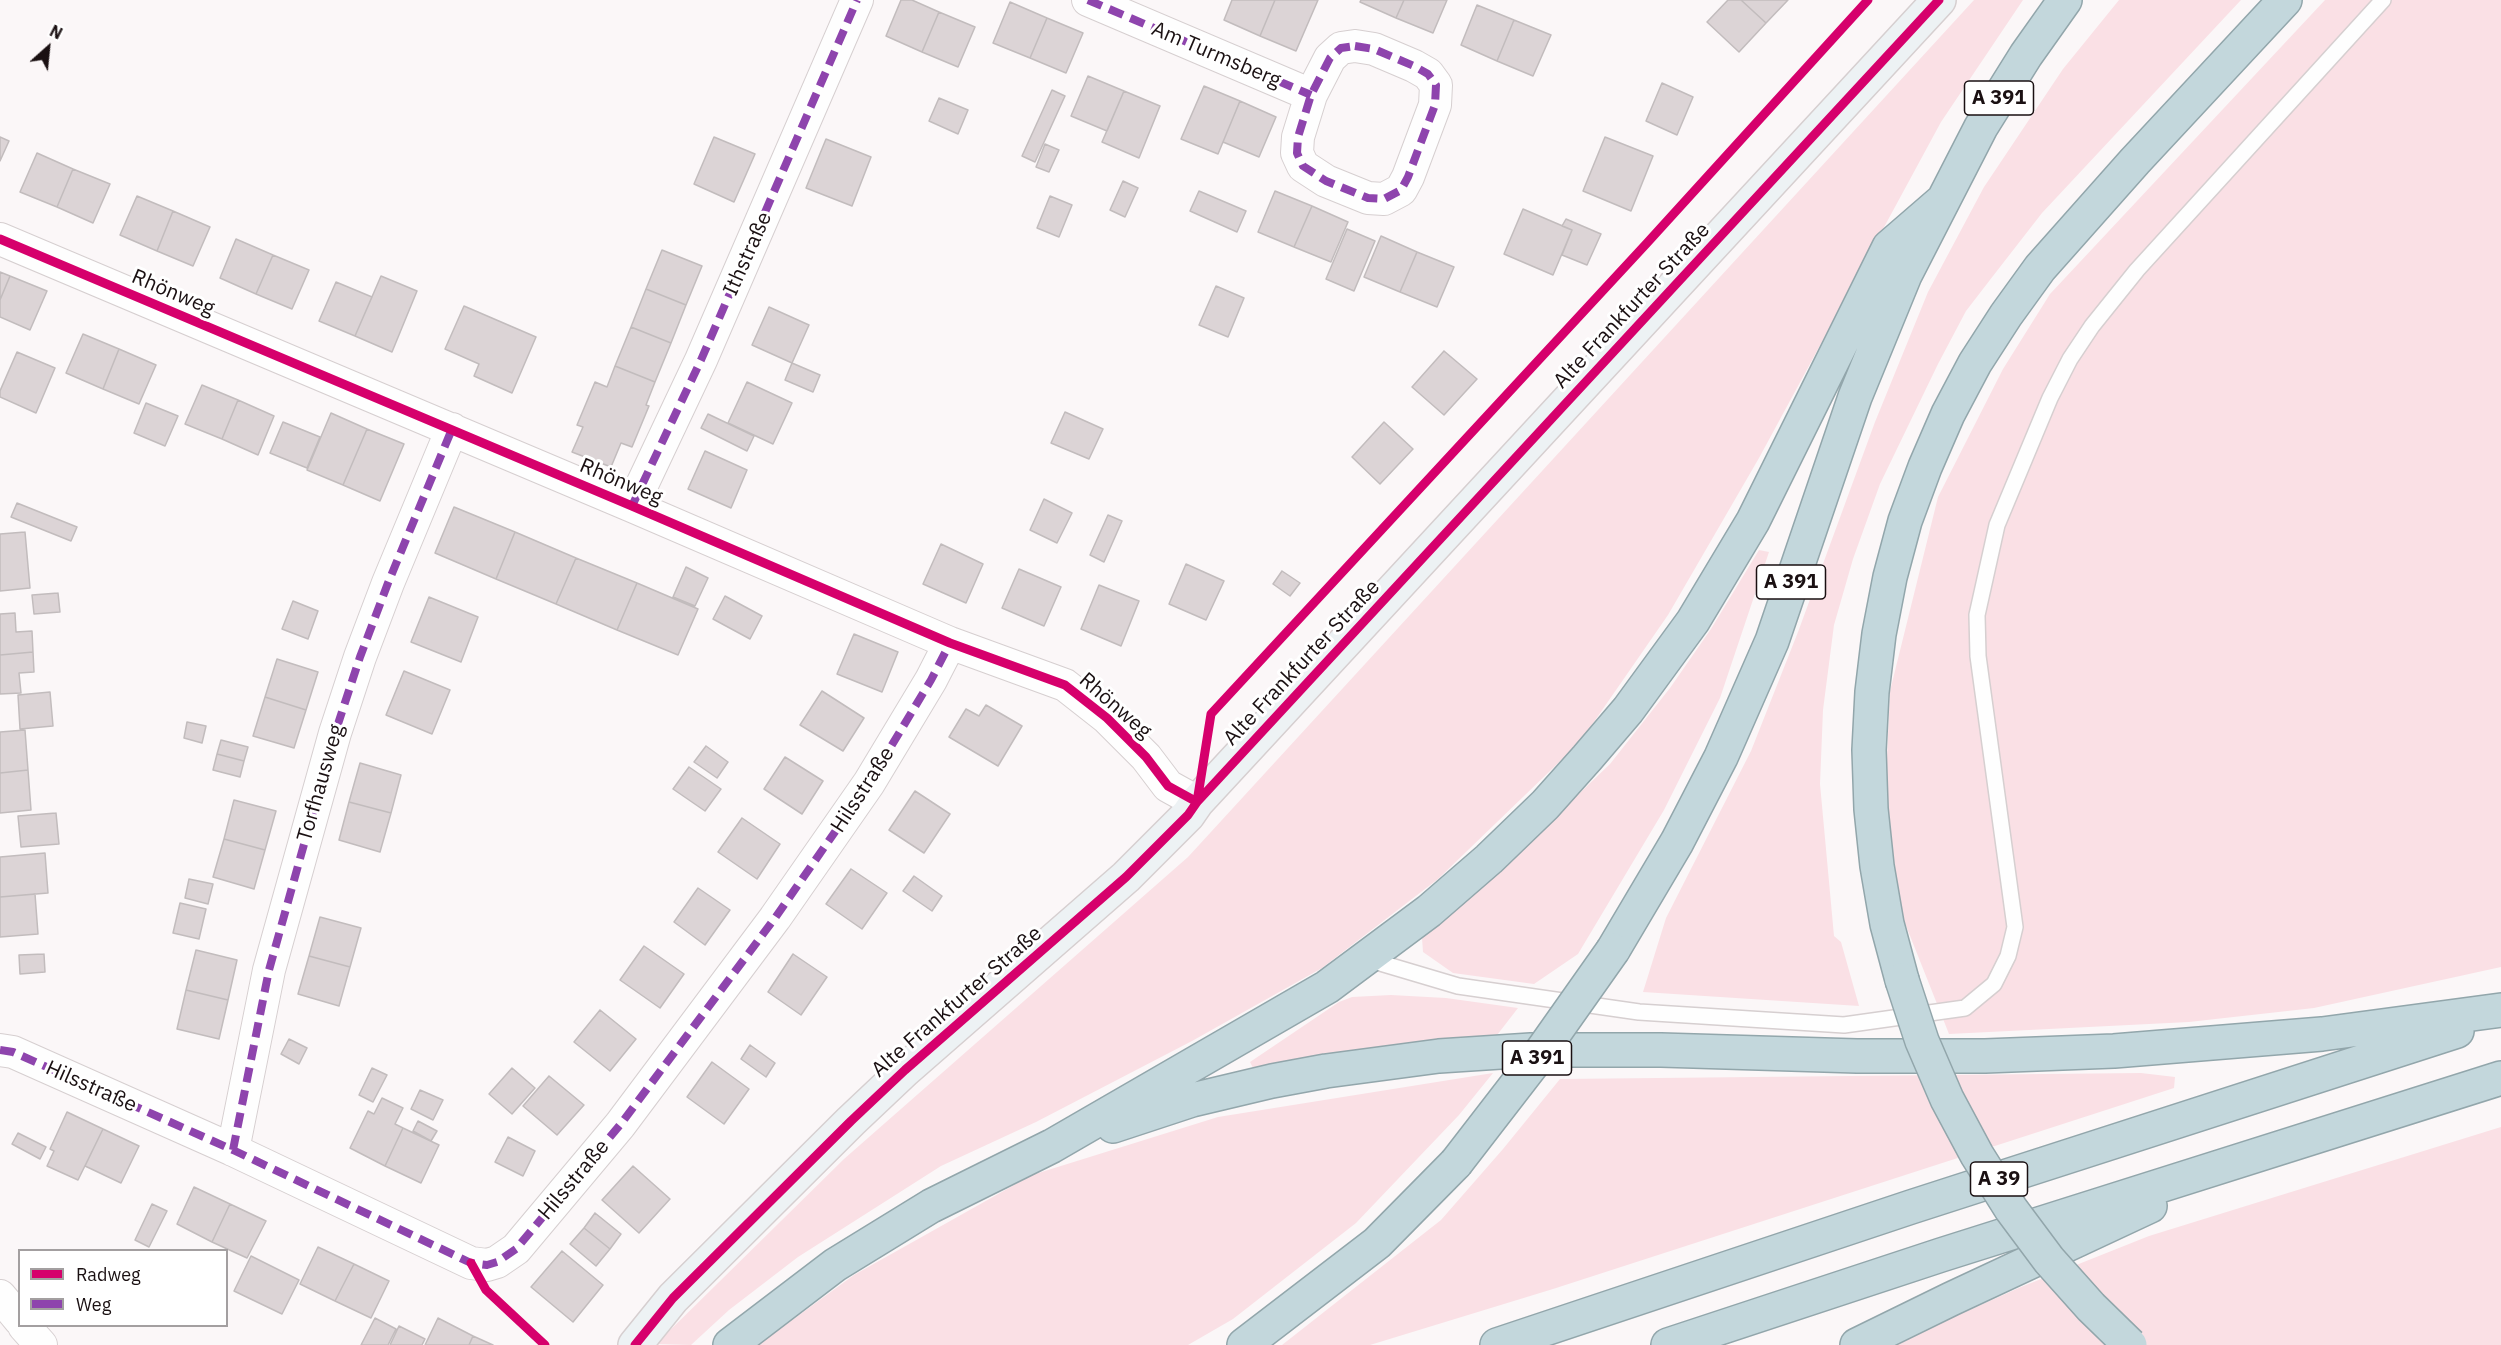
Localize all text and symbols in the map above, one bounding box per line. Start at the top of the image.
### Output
street label: Am Turmsberg [1148,16,1284,94]
north arrow [18,18,78,78]
text: N [46,20,66,44]
road number: A 391 [1964,81,2034,115]
street label: Ithstraße [718,208,778,300]
street label: Alte Frankfurter Straße [1549,218,1715,394]
street label: Rhönweg [128,264,218,322]
street label: Rhönweg [576,453,666,511]
road number: A 391 [1756,565,1826,599]
street label: Alte Frankfurter Straße [1219,575,1385,751]
street label: Rhönweg [1074,668,1156,744]
street label: Torfhausweg [292,721,350,845]
street label: Hilsstraße [826,742,900,838]
street label: Alte Frankfurter Straße [867,921,1047,1083]
road number: A 391 [1502,1041,1572,1075]
street label: Hilsstraße [41,1056,141,1118]
street label: Hilsstraße [533,1135,615,1225]
road number: A 39 [1970,1162,2028,1196]
legend [18,1249,228,1327]
text: Radweg [76,1263,141,1286]
text: Weg [76,1293,111,1316]

